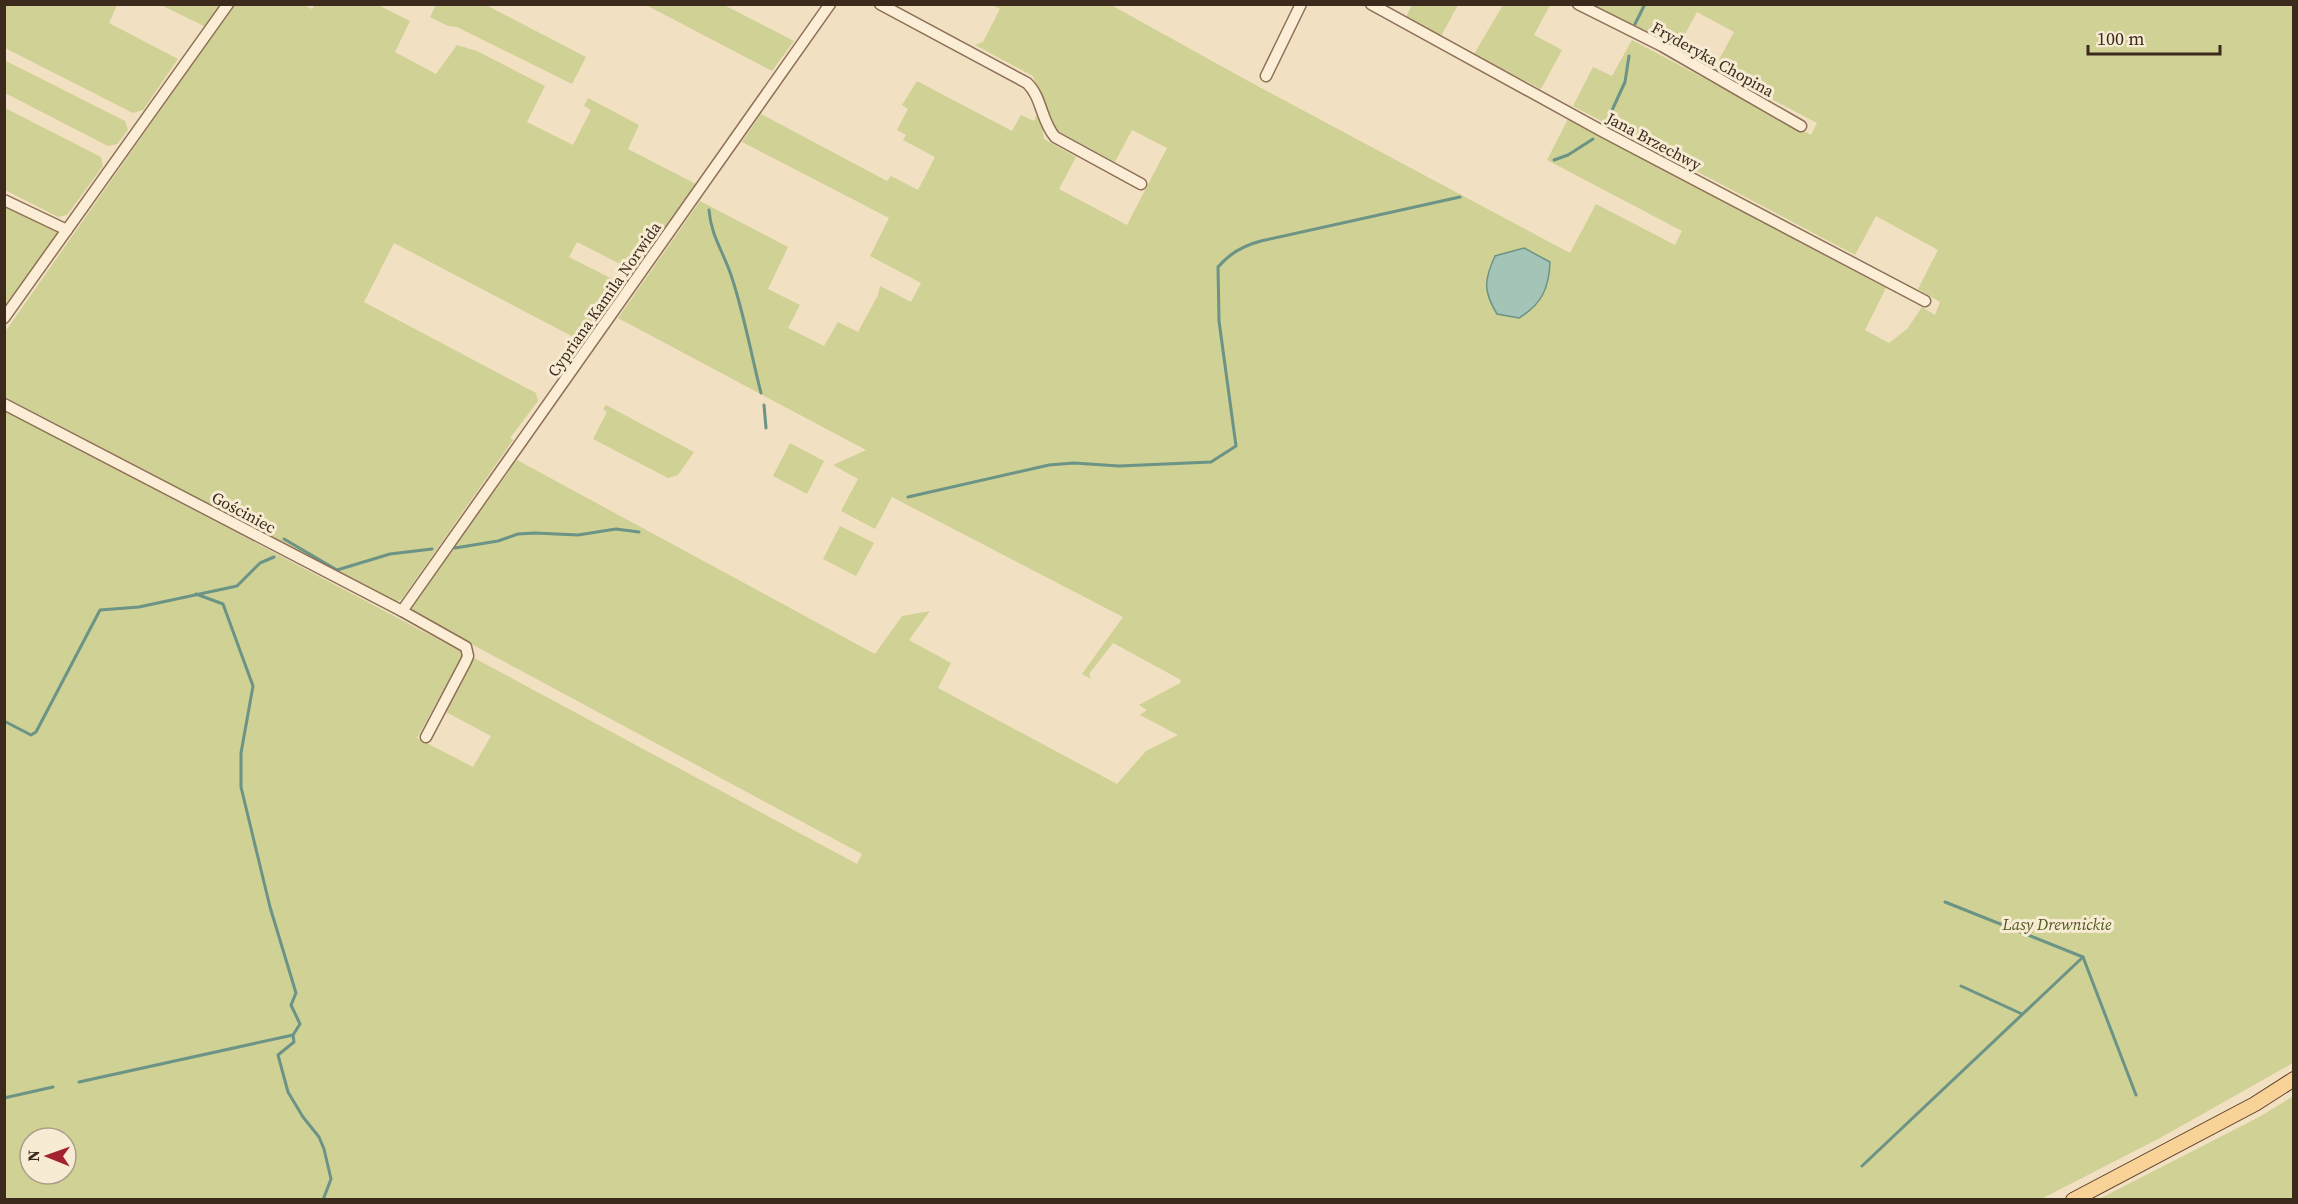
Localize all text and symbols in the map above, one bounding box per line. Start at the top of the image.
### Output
street label: Fryderyka Chopina [1648,16,1779,102]
scale bar [2088,18,2220,56]
text: 100 m [2097,26,2144,51]
street label: Jana Brzechwy [1602,106,1706,176]
street label: Cypriana Kamila Norwida [542,216,666,381]
street label: Gościniec [208,486,280,538]
park label: Lasy Drewnickie [2002,913,2112,935]
north arrow [18,1126,78,1186]
text: N [22,1149,44,1162]

